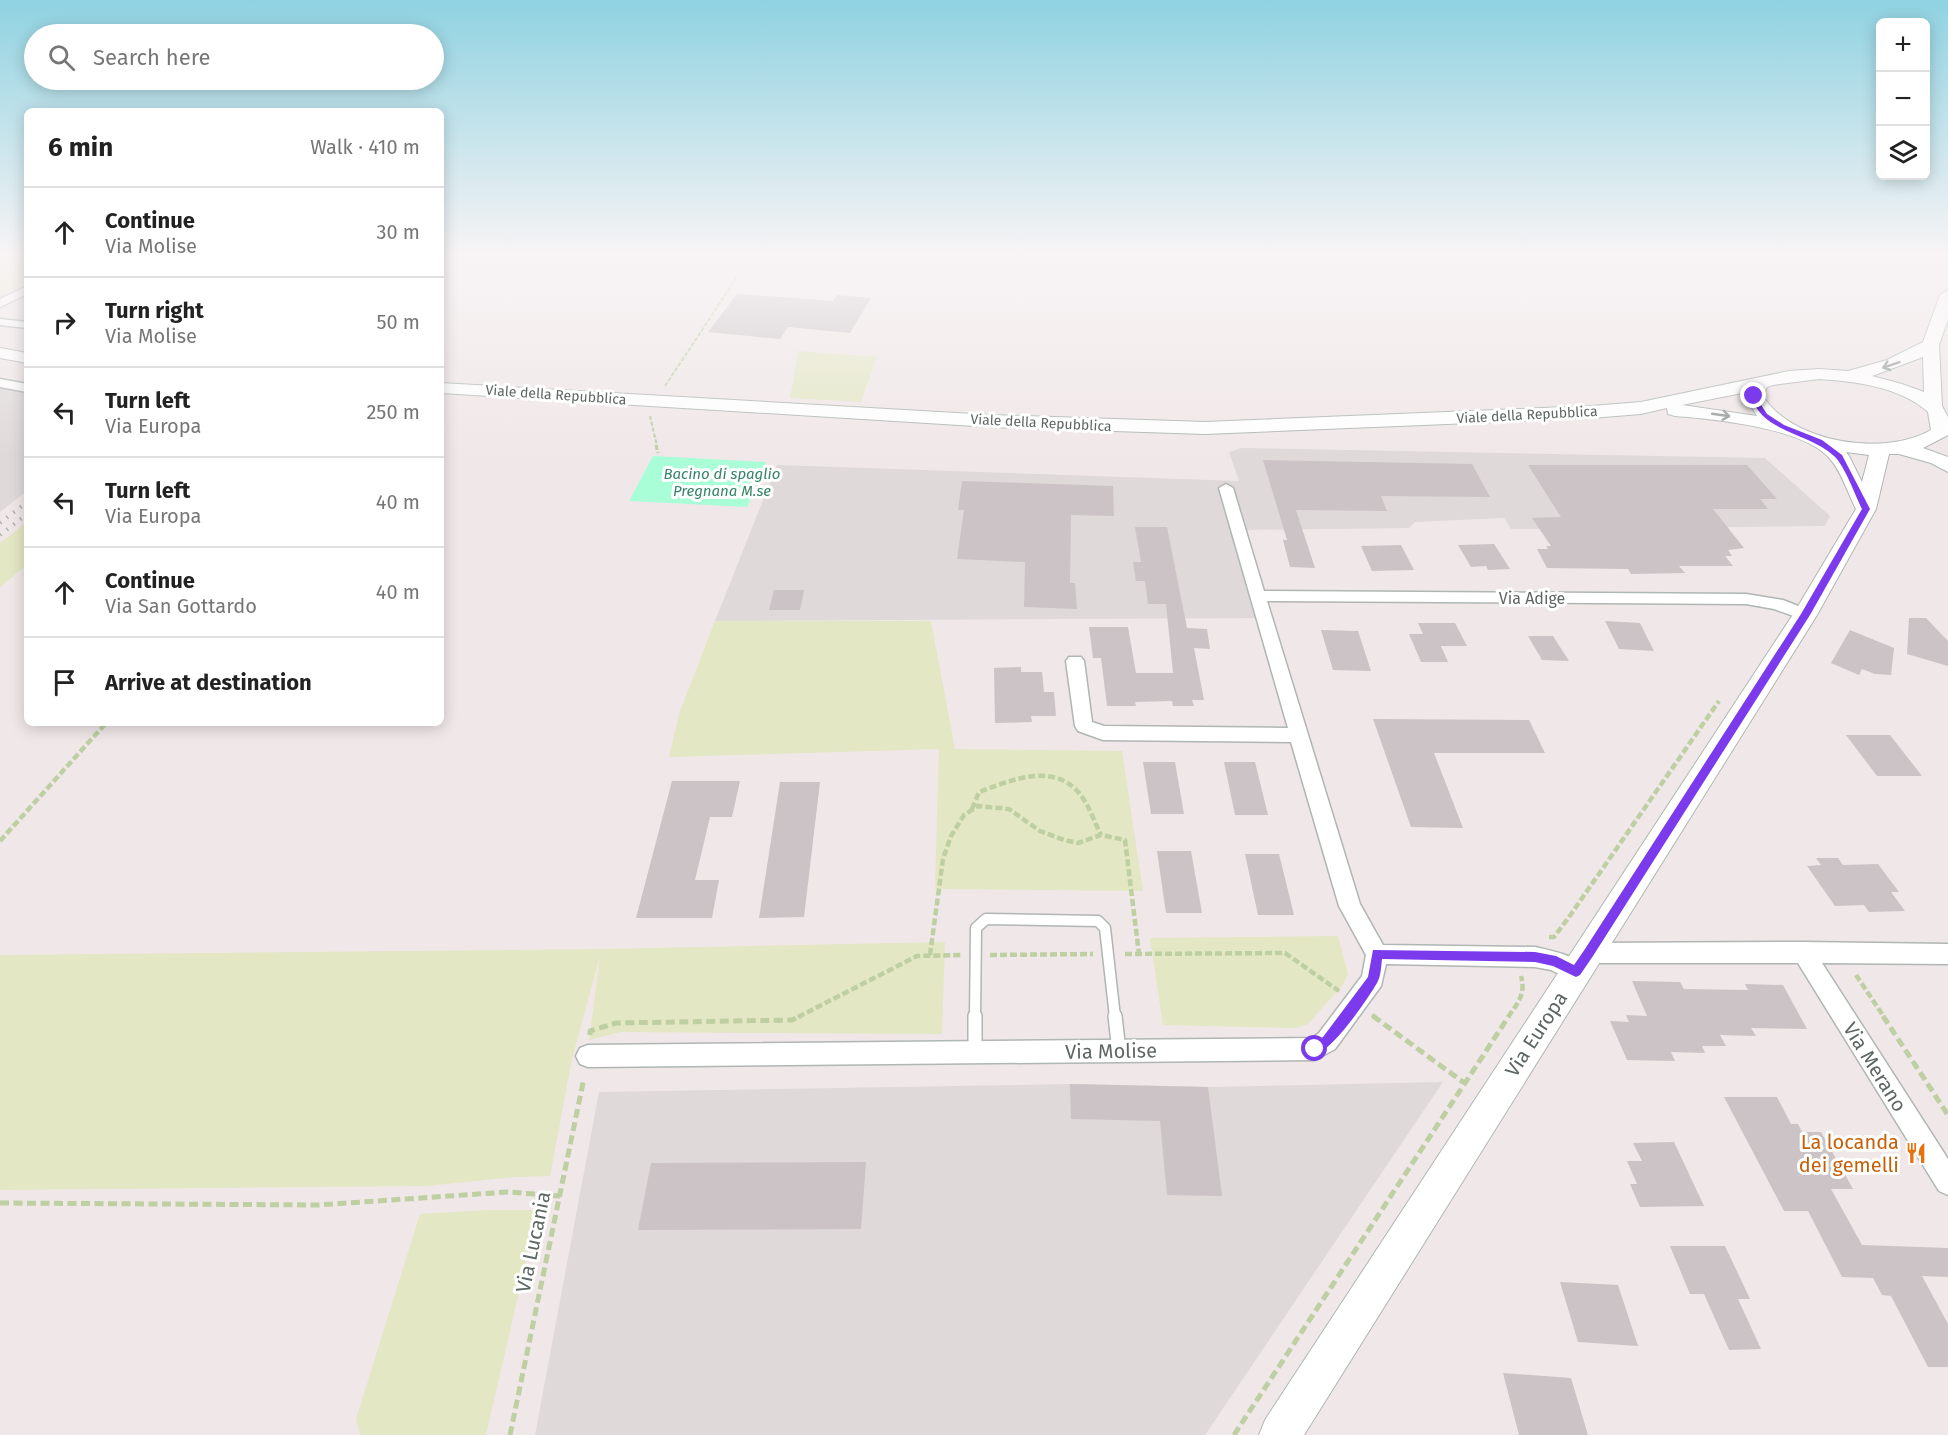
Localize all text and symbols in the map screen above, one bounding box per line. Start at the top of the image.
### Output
map controls [1876,18,1930,180]
button: + [1876,18,1930,72]
search box [24,24,444,90]
icon: search [45,41,78,74]
text: Search here [93,44,211,71]
button: − [1876,72,1930,126]
button: layers [1876,126,1930,180]
text: 6 min [48,132,113,163]
text: Walk · 410 m [310,135,420,159]
text: Continue [105,207,195,234]
icon: ahead [48,216,81,249]
text: 30 m [376,220,420,244]
text: Via Molise [105,234,197,258]
text: Turn right [105,297,204,324]
icon: right [48,306,81,339]
text: 50 m [376,310,420,334]
text: Via Molise [105,324,197,348]
one-way arrow [1882,361,1901,372]
street label: Viale della Repubblica [485,382,627,408]
route end [1740,382,1766,408]
text: Turn left [105,387,190,414]
icon: left [48,396,81,429]
text: 250 m [366,400,420,424]
street label: Viale della Repubblica [1456,403,1598,427]
one-way arrow [1710,409,1730,420]
street label: Viale della Repubblica [970,411,1112,435]
text: Via Europa [105,414,201,438]
water label: Bacino di spaglio Pregnana M.se [664,465,780,500]
text: Turn left [105,477,190,504]
icon: left [48,486,81,519]
text: 40 m [376,490,420,514]
text: Via Europa [105,504,201,528]
text: Continue [105,567,195,594]
icon: ahead [48,576,81,609]
text: 40 m [376,580,420,604]
street label: Via Adige [1499,589,1565,608]
text: Via San Gottardo [105,594,257,618]
icon: arrive [48,666,81,699]
text: Arrive at destination [105,669,312,696]
street label: Via Europa [1500,987,1572,1081]
street label: Via Merano [1838,1018,1912,1116]
route start [1301,1035,1327,1061]
street label: Via Molise [1065,1038,1157,1064]
place label: La locanda dei gemelli [1799,1130,1899,1177]
restaurant icon: La locanda dei gemelli [1904,1141,1928,1165]
street label: Via Lucania [511,1189,555,1295]

